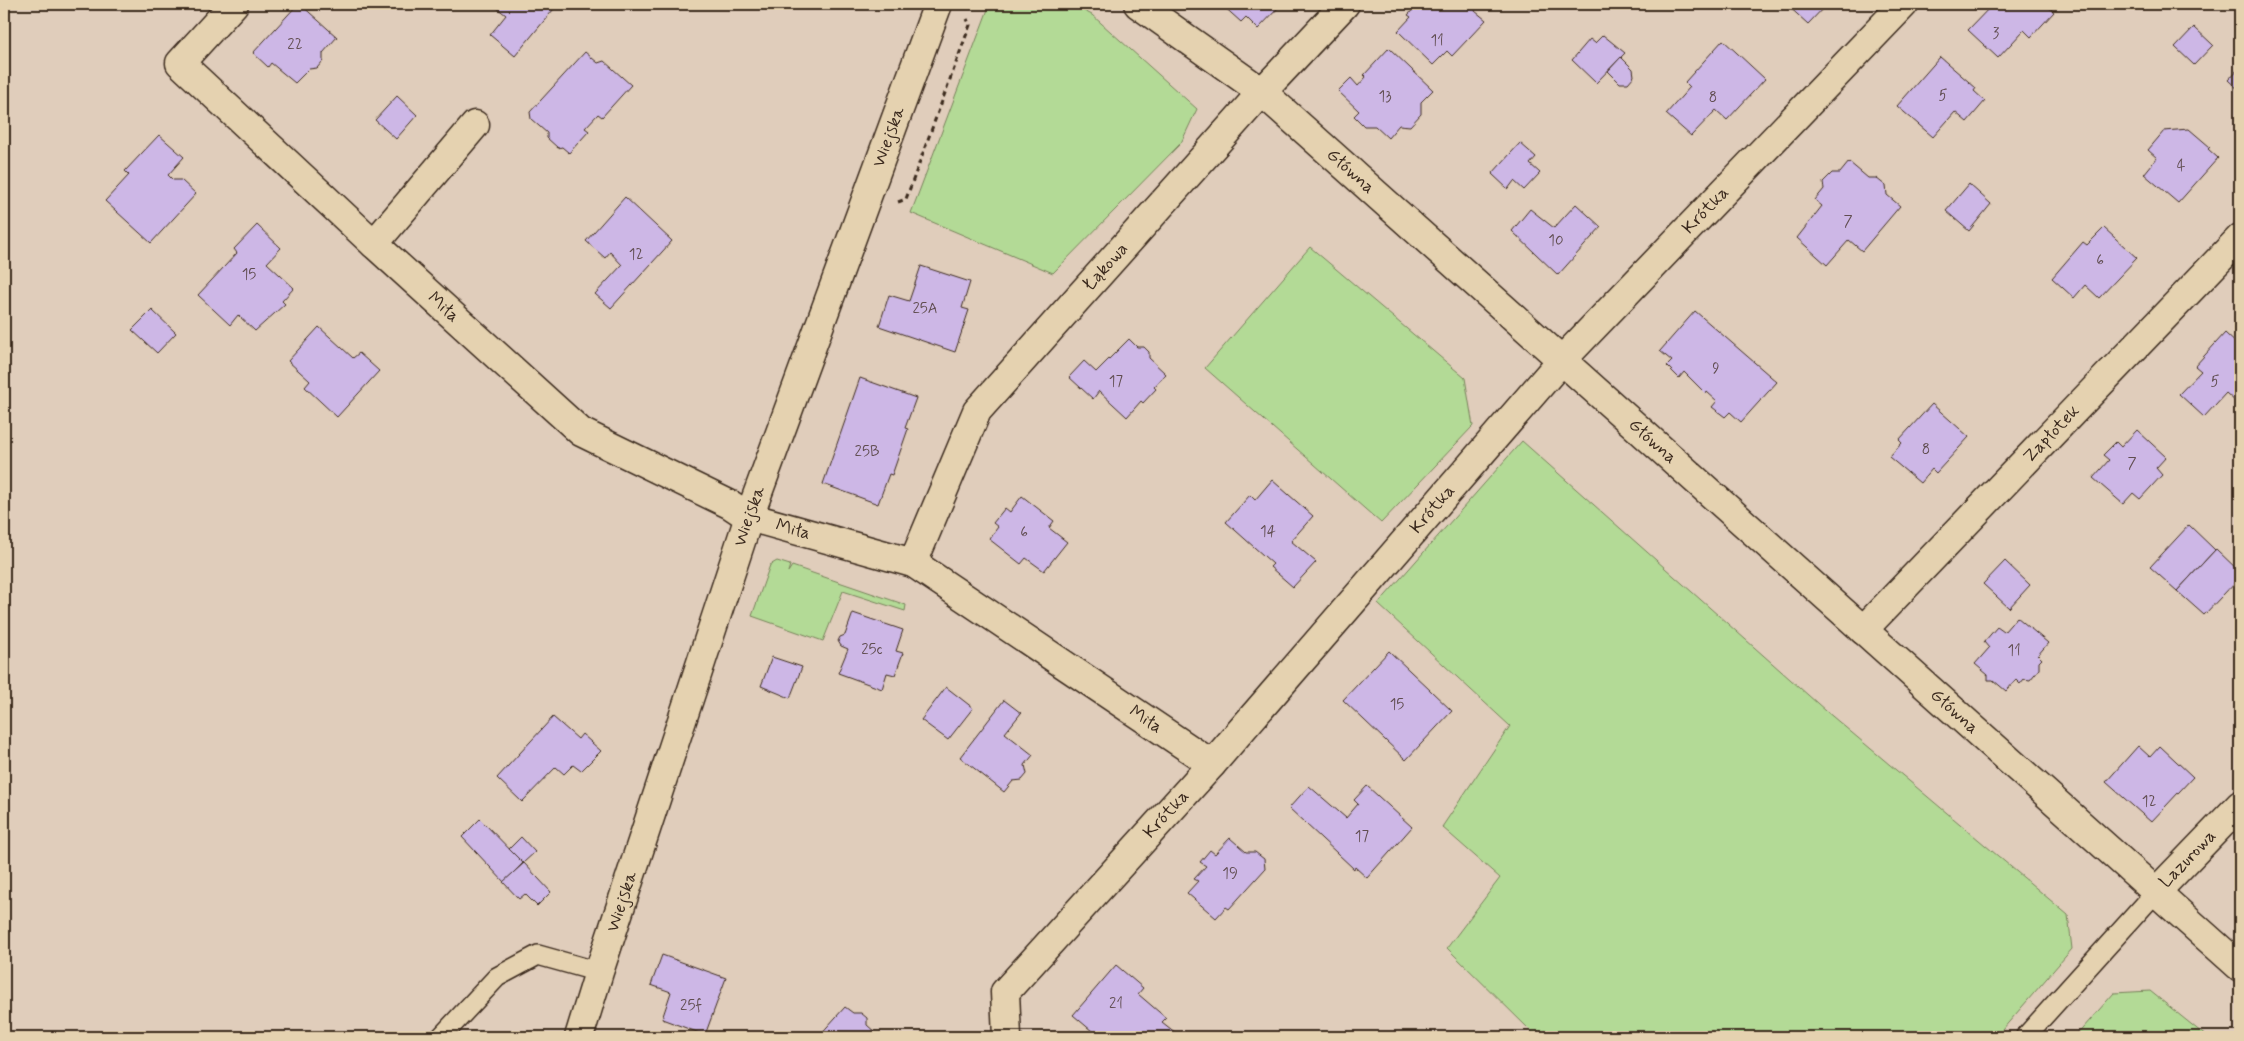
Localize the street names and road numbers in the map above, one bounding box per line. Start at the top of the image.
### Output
street label: Wiejska [867,103,911,171]
street label: Główna [1321,143,1380,199]
street label: Krótka [1677,181,1734,240]
street label: Łąkowa [1078,238,1134,296]
street label: Miła [422,286,465,328]
street label: Zapłotek [2018,400,2085,468]
street label: Główna [1623,413,1682,469]
street label: Krótka [1405,480,1461,539]
street label: Wiejska [728,482,771,550]
street label: Miła [773,513,813,546]
street label: Główna [1925,683,1984,740]
street label: Miła [1124,700,1167,739]
street label: Krótka [1138,785,1195,844]
street label: Lazurowa [2154,825,2222,893]
street label: Wiejska [601,868,643,935]

